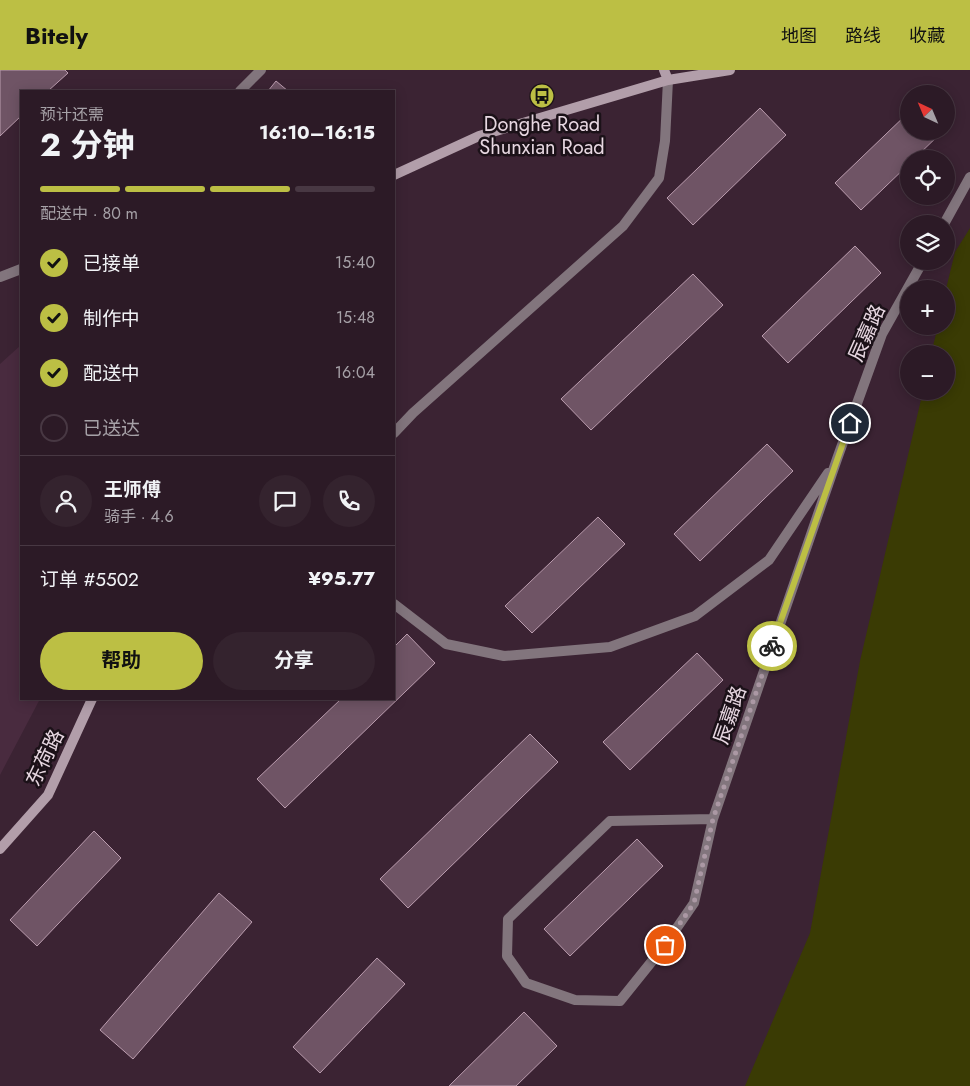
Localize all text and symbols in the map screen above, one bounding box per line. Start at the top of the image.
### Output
text: Bitely [25,18,88,53]
text: 地图 [781,23,817,49]
text: 路线 [845,23,881,49]
text: 收藏 [909,23,945,49]
bus stop icon: Donghe Road Shunxian Road [529,83,555,109]
north arrow [900,85,955,140]
map controls [900,85,955,400]
text: 预计还需 [40,103,104,126]
place label: Donghe Road Shunxian Road [479,110,605,162]
text: 16:10–16:15 [259,119,375,146]
text: 2 分钟 [40,122,135,168]
button: locate [900,150,955,205]
text: 配送中 · 80 m [40,202,138,225]
button: layers [900,215,955,270]
icon: check [40,249,68,277]
text: 已接单 [83,250,140,277]
text: 15:40 [335,251,375,274]
button: + [900,280,955,335]
street label: 辰嘉路 [842,300,892,366]
icon: check [40,304,68,332]
text: 制作中 [83,305,140,332]
text: 15:48 [336,306,375,329]
button: − [900,345,955,400]
icon: check [40,359,68,387]
text: 配送中 [83,360,140,387]
text: 16:04 [335,361,375,384]
pin [829,402,871,444]
icon: home [836,409,864,437]
text: 已送达 [83,415,140,442]
button: person [40,475,92,527]
button: chat [259,475,311,527]
button: phone [323,475,375,527]
text: 王师傅 [104,476,161,503]
text: 骑手 · 4.6 [104,505,174,528]
text: ¥95.77 [308,565,375,592]
text: 订单 #5502 [40,566,139,593]
courier [747,621,797,671]
button: 帮助 [40,632,203,690]
button: 分享 [213,632,375,690]
icon: bike [758,632,786,660]
street label: 辰嘉路 [707,682,753,748]
street label: 东荷路 [19,725,71,791]
pin [644,924,686,966]
icon: bag [651,931,679,959]

